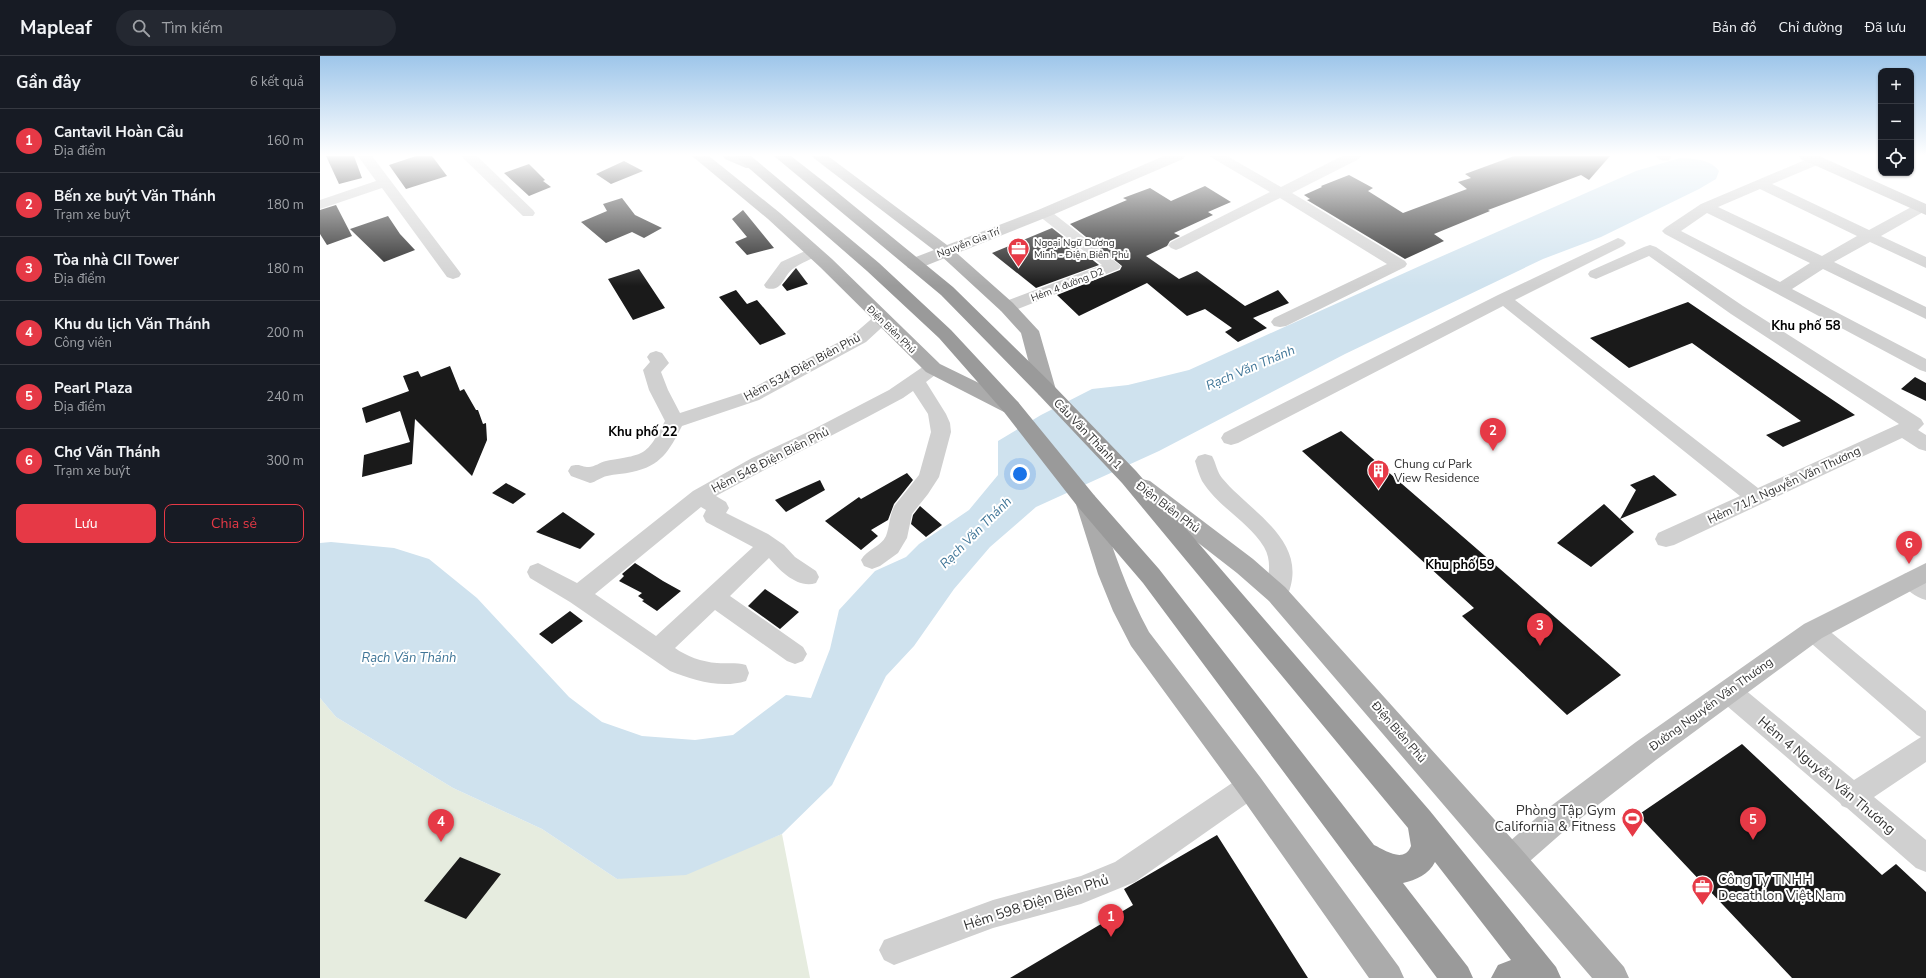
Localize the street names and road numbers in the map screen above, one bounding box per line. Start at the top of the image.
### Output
street label: Nguyễn Gia Trí [935,224,1002,261]
street label: Hẻm 4 đường D2 [1029,265,1106,305]
street label: Điện Biên Phủ [863,302,919,357]
street label: Hẻm 534 Điện Biên Phủ [741,329,863,405]
street label: Cầu Văn Thánh 1 [1050,395,1126,473]
street label: Hẻm 548 Điện Biên Phủ [709,423,831,497]
street label: Hẻm 71/1 Nguyễn Văn Thương [1705,442,1863,528]
street label: Điện Biên Phủ [1132,477,1203,536]
street label: Đường Nguyễn Văn Thương [1645,654,1776,755]
street label: Điện Biên Phủ [1367,697,1430,766]
street label: Hẻm 4 Nguyễn Văn Thương [1754,712,1900,839]
street label: Hẻm 598 Điện Biên Phủ [961,870,1111,935]

